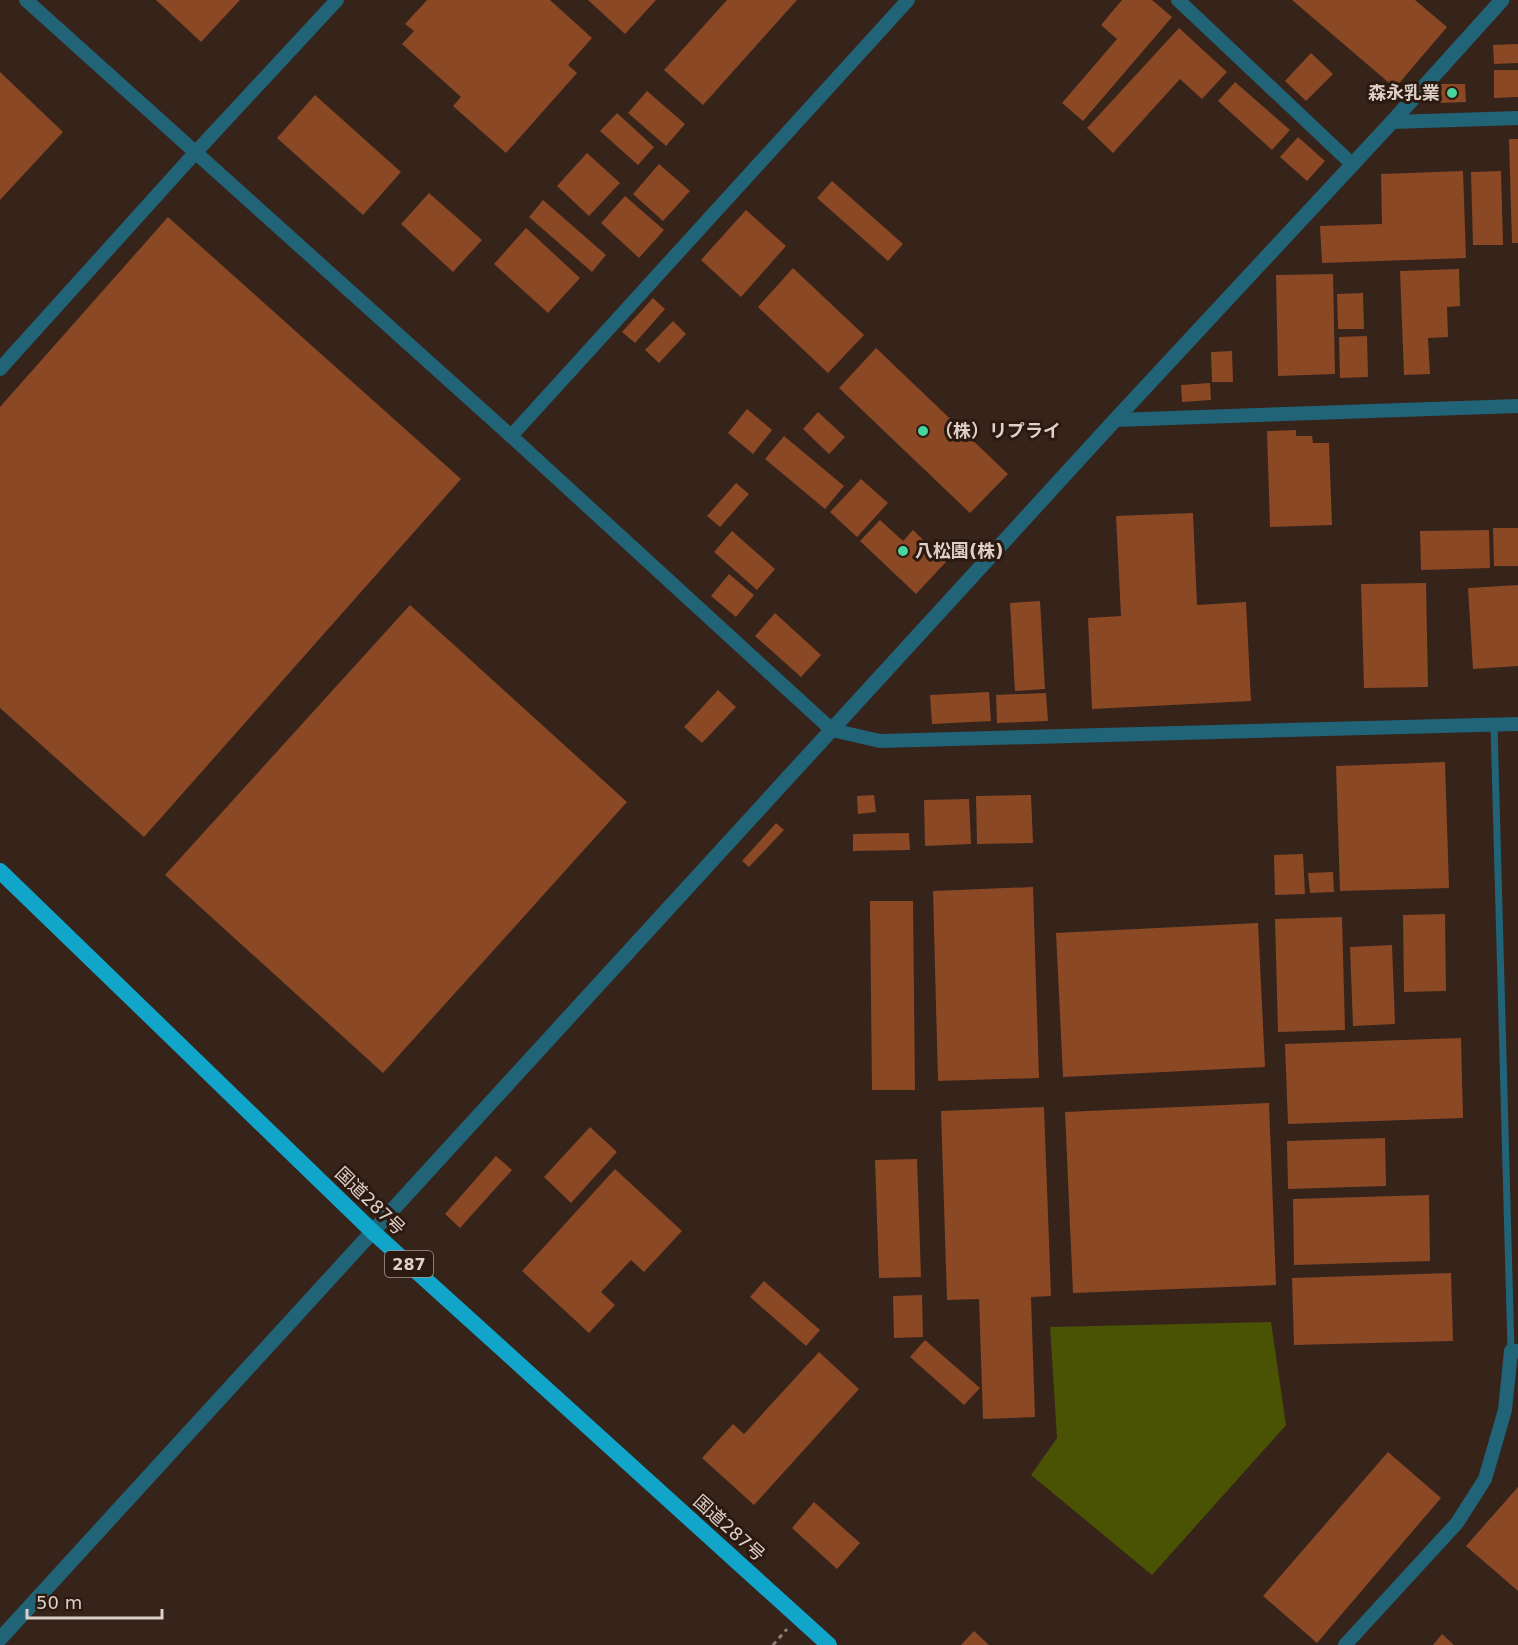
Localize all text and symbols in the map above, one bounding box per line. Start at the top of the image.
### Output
place label: 森永乳業 [1368,82,1440,103]
marker: 森永乳業 [1445,86,1459,100]
place label: （株）リプライ [935,420,1061,441]
marker: （株）リプライ [916,424,930,438]
place label: 八松園(株) [915,540,1003,561]
marker: 八松園(株) [896,544,910,558]
street label: 国道287号 [331,1162,409,1239]
road number: 287 [385,1251,433,1277]
street label: 国道287号 [689,1490,769,1565]
scale bar [27,1582,162,1620]
text: 50 m [36,1592,82,1613]

